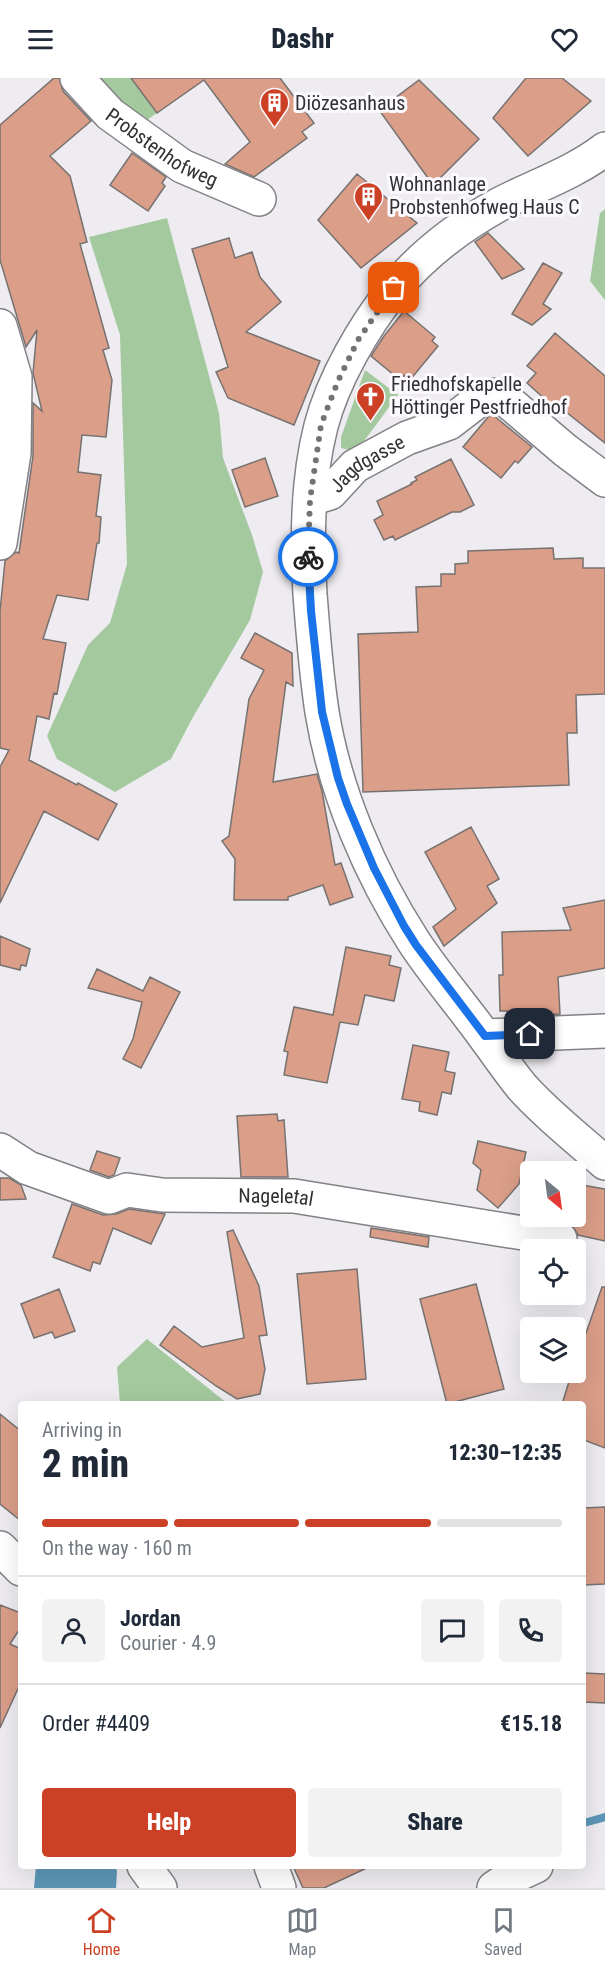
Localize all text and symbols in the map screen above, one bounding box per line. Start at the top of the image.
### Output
icon: menu [24,23,57,56]
text: Dashr [271,23,334,55]
icon: heart [548,23,581,56]
building icon: Diözesanhaus [258,87,290,129]
place label: Diözesanhaus [295,91,405,115]
street label: Probstenhofweg [101,103,222,192]
place label: Wohnanlage Probstenhofweg Haus C [389,172,580,219]
building icon: Wohnanlage Probstenhofweg Haus C [352,180,384,222]
pin [368,262,419,313]
icon: bag [377,271,410,304]
place label: Friedhofskapelle Höttinger Pestfriedhof [391,372,568,419]
church icon: Friedhofskapelle Höttinger Pestfriedhof [354,380,386,422]
street label: Jagdgasse [325,430,409,497]
courier [278,527,338,587]
icon: bike [292,541,325,574]
pin [504,1008,555,1059]
icon: home [513,1017,546,1050]
north arrow [520,1161,586,1227]
map controls [520,1161,586,1383]
street label: Nageletal [238,1184,315,1211]
button: locate [520,1239,586,1305]
button: layers [520,1317,586,1383]
text: Arriving in [42,1418,122,1442]
text: 12:30–12:35 [448,1440,562,1465]
text: 2 min [42,1441,129,1487]
text: On the way · 160 m [42,1536,192,1560]
button: person [42,1599,105,1662]
button: chat [421,1599,484,1662]
button: phone [499,1599,562,1662]
text: Jordan [120,1606,181,1631]
text: Courier · 4.9 [120,1631,216,1655]
text: Order #4409 [42,1711,150,1736]
text: €15.18 [500,1711,562,1736]
button: Help [42,1788,296,1857]
button: Share [308,1788,562,1857]
tab: Home [83,1904,120,1959]
tab: Map [286,1904,319,1959]
tab: Saved [484,1904,522,1959]

